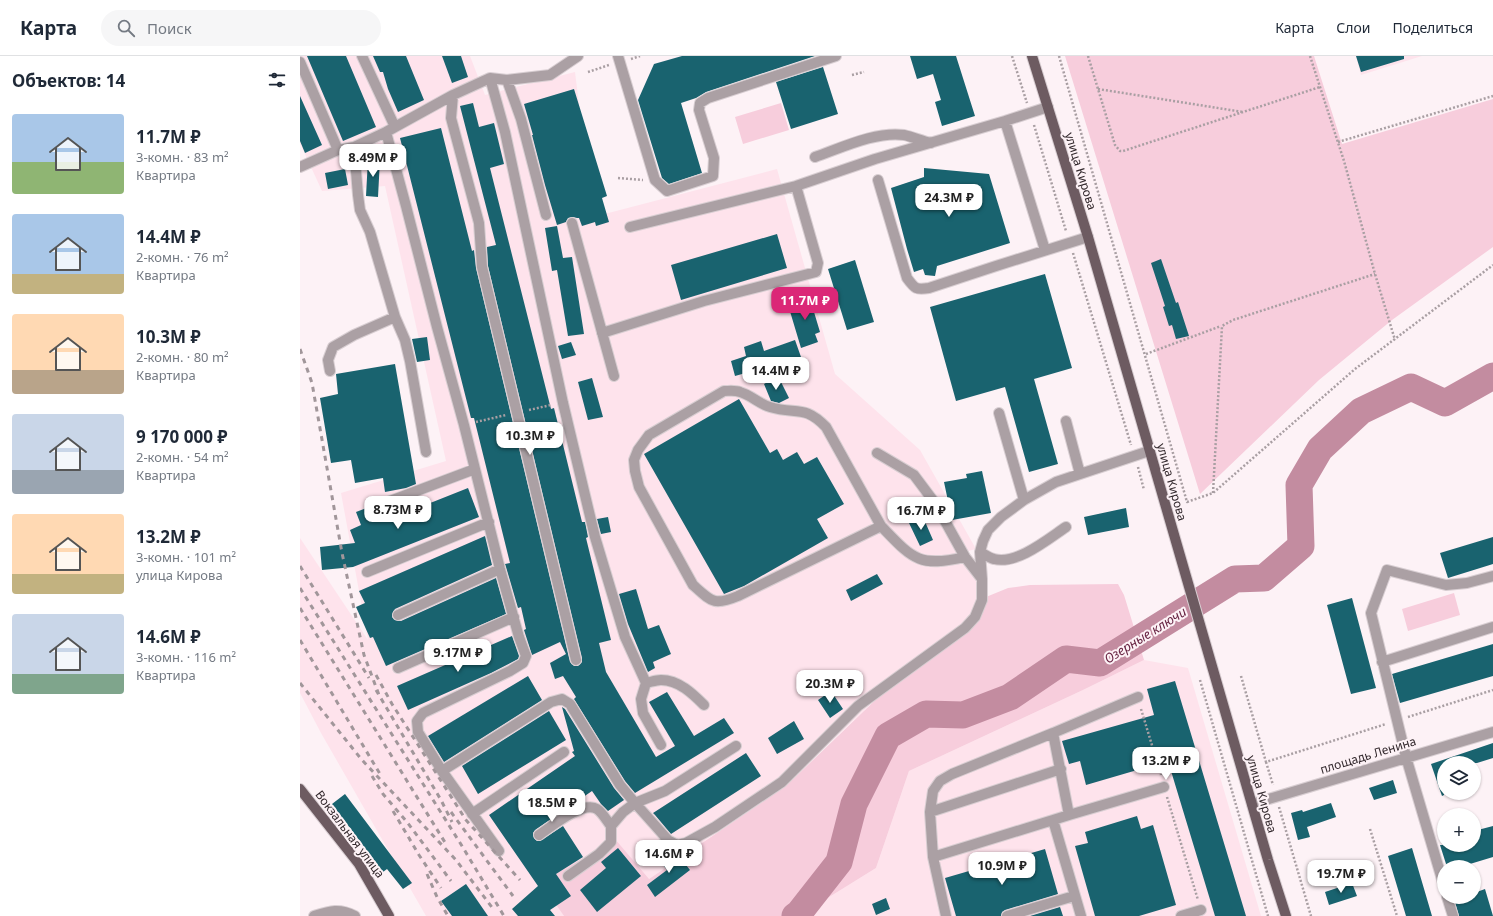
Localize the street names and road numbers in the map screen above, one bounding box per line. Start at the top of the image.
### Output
street label: улица Кирова [1061,130,1101,212]
street label: улица Кирова [1153,441,1191,523]
street label: площадь Ленина [1318,732,1418,778]
street label: улица Кирова [1243,753,1281,835]
street label: Вокзальная улица [311,787,389,881]

